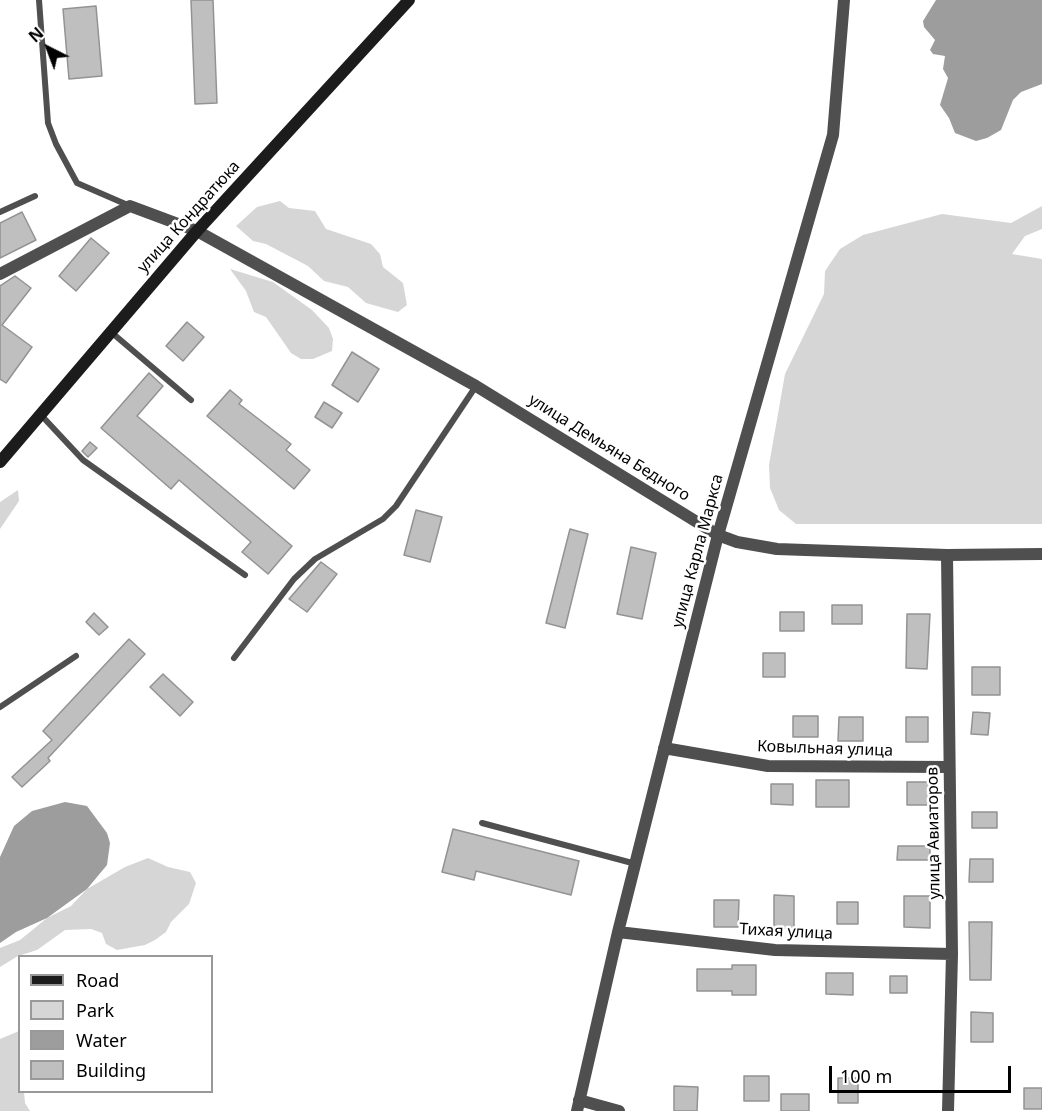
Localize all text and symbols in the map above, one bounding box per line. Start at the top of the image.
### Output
north arrow [18,18,78,78]
text: N [24,22,48,47]
street label: улица Кондратюка [134,157,244,277]
street label: улица Демьяна Бедного [525,390,693,506]
street label: улица Карла Маркса [668,472,728,630]
street label: Ковыльная улица [757,737,893,761]
street label: улица Авиаторов [923,767,945,899]
street label: Тихая улица [739,920,833,944]
legend [18,955,213,1093]
text: Road [76,968,119,992]
text: Park [76,998,114,1022]
text: Water [76,1028,127,1052]
scale bar [832,1054,1014,1092]
text: Building [76,1058,146,1082]
text: 100 m [840,1064,892,1088]

